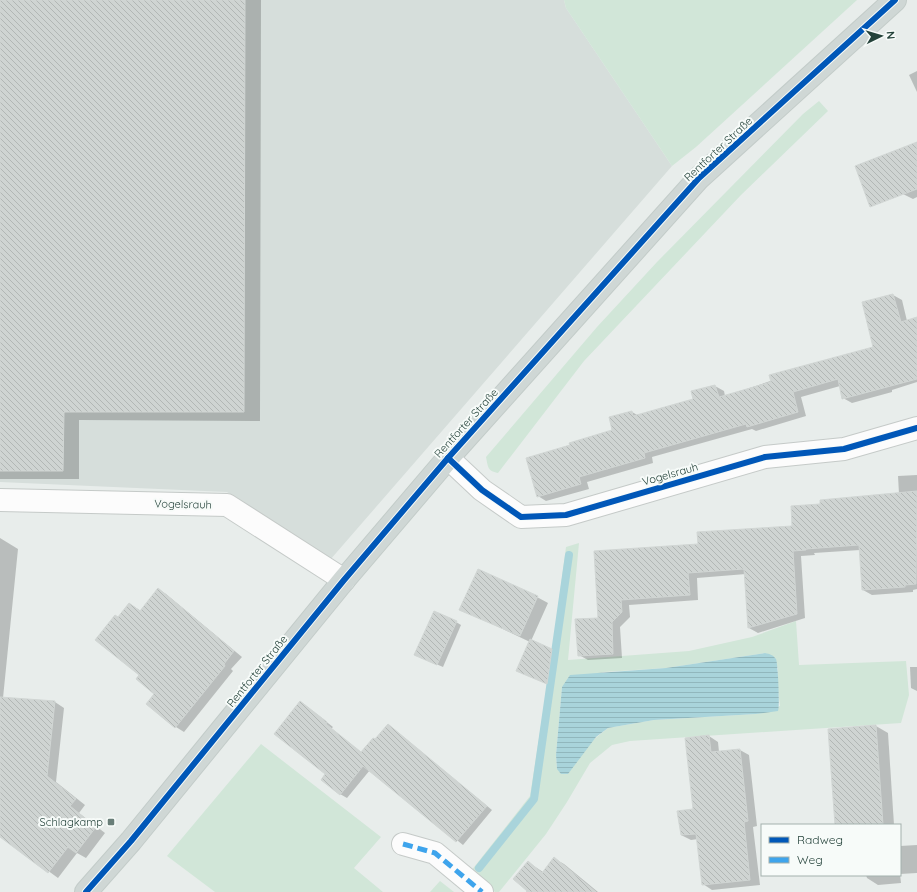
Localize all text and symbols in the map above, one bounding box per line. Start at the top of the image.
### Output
north arrow [861,16,901,56]
text: N [884,30,898,40]
street label: Rentforter Straße [681,114,755,184]
street label: Rentforter Straße [431,385,501,461]
street label: Vogelsrauh [640,459,700,489]
street label: Vogelsrauh [154,496,212,512]
street label: Rentforter Straße [224,632,290,710]
place label: Schlagkamp [40,815,103,829]
marker: Schlagkamp [106,817,116,827]
legend [761,824,901,876]
text: Radweg [797,832,843,847]
text: Weg [797,852,823,867]

